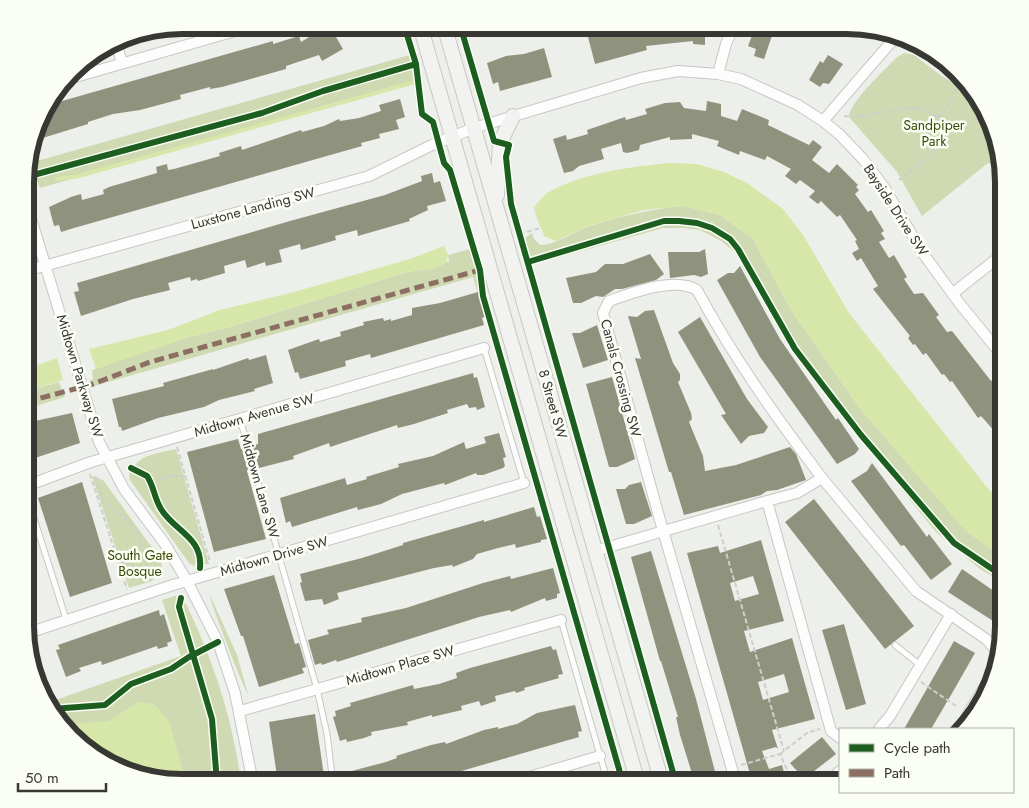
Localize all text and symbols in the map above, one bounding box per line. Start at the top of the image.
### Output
park label: Sandpiper Park [903,115,965,151]
street label: Bayside Drive SW [859,160,933,260]
street label: Luxstone Landing SW [189,182,317,234]
street label: Midtown Parkway SW [52,312,108,440]
street label: Canals Crossing SW [596,317,646,439]
street label: 8 Street SW [534,367,572,441]
street label: Midtown Avenue SW [192,388,317,442]
street label: Midtown Lane SW [235,431,285,541]
street label: Midtown Drive SW [218,531,331,581]
park label: South Gate Bosque [107,545,173,581]
street label: Midtown Place SW [343,640,457,690]
legend [839,728,1014,793]
text: Cycle path [884,737,951,759]
scale bar [18,760,105,792]
text: Path [884,762,910,784]
text: 50 m [25,767,59,789]

